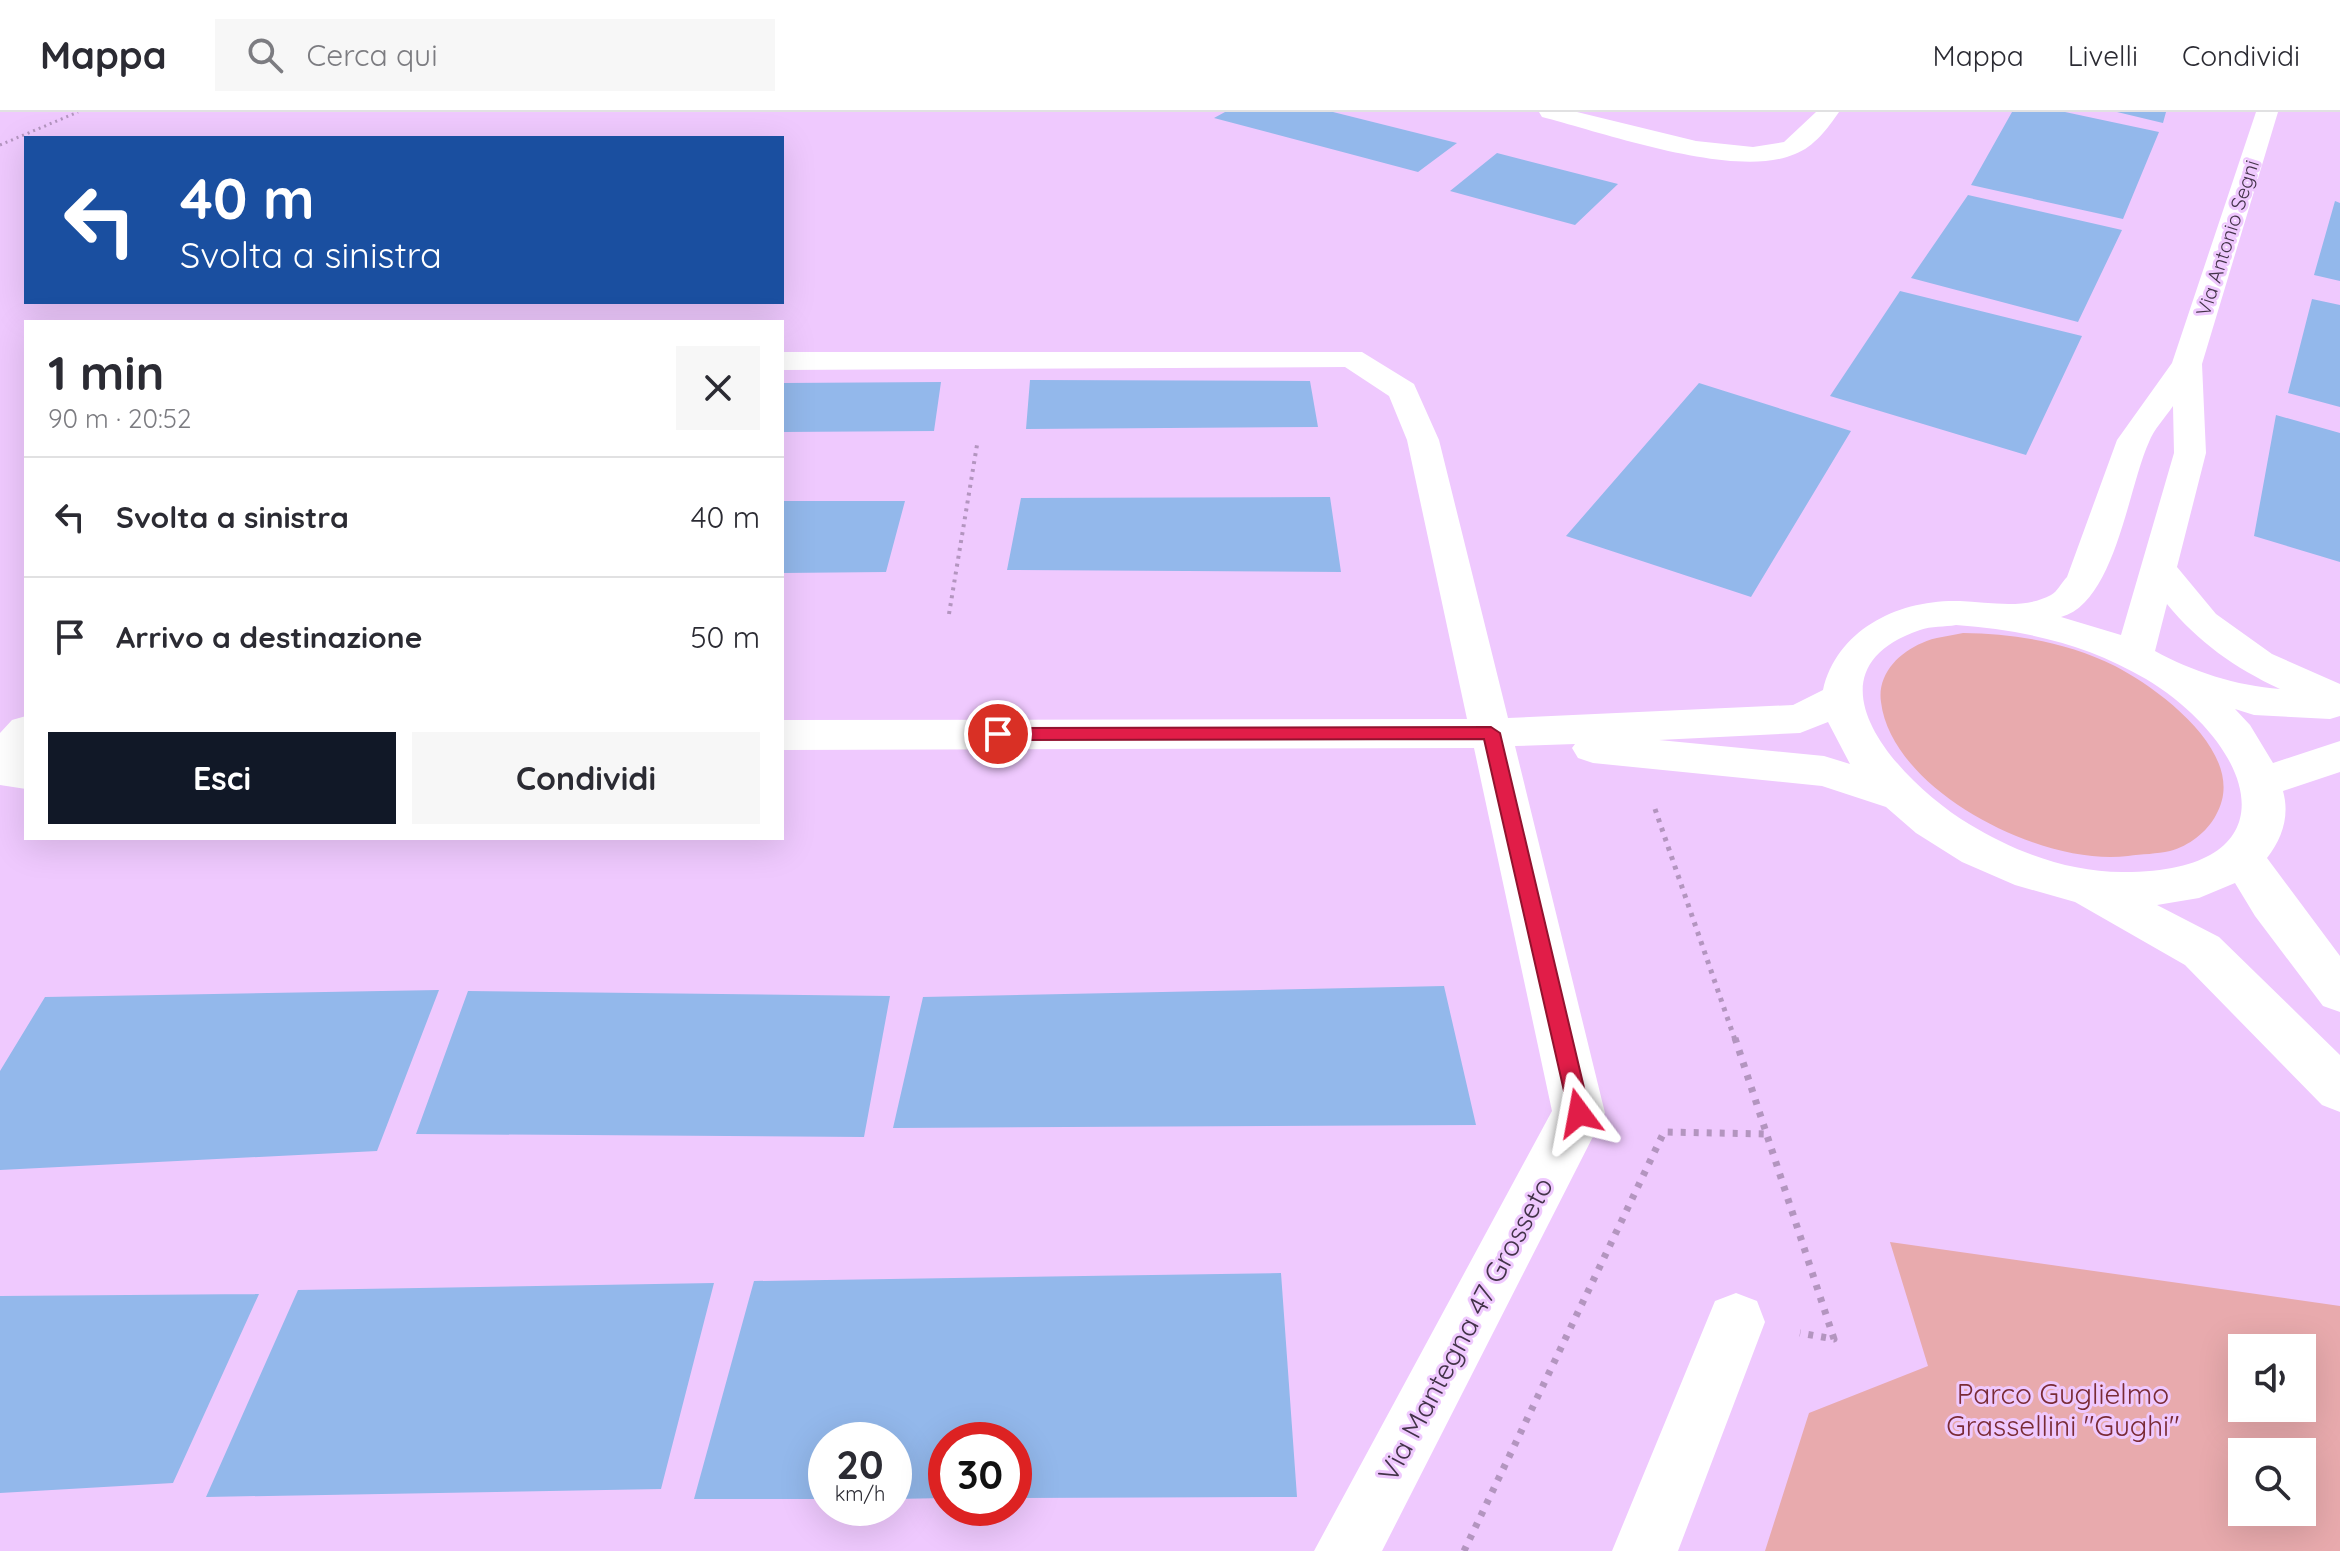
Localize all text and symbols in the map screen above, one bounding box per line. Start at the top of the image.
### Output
search box [215,19,775,91]
text: Mappa [40,31,167,79]
icon: search [243,33,287,77]
text: Cerca qui [307,36,438,74]
text: Mappa [1933,38,2024,73]
text: Livelli [2068,38,2138,73]
text: Condividi [2182,38,2300,73]
street label: Via Antonio Segni [2190,157,2264,319]
text: 40 m [180,163,315,233]
icon: left [48,168,152,272]
text: Svolta a sinistra [180,232,442,277]
text: 1 min [48,342,164,402]
button: close [676,346,760,430]
text: 90 m · 20:52 [48,402,191,435]
icon: left [48,495,92,539]
text: Svolta a sinistra [116,498,349,536]
text: 40 m [691,498,760,536]
icon: arrive [48,615,92,659]
text: Arrivo a destinazione [116,618,422,656]
text: 50 m [690,618,760,656]
pin [964,700,1032,768]
icon: arrive [976,712,1020,756]
button: Esci [48,732,396,824]
button: Condividi [412,732,760,824]
position arrow [1537,1071,1621,1155]
street label: Via Mantegna 47 Grosseto [1370,1171,1560,1487]
map controls [2228,1334,2316,1526]
button: sound [2228,1334,2316,1422]
park label: Parco Guglielmo Grassellini "Gughi" [1946,1376,2180,1443]
speed limit sign: 30 [928,1422,1032,1526]
button: search [2228,1438,2316,1526]
text: 20 [836,1439,884,1489]
text: km/h [835,1481,885,1506]

